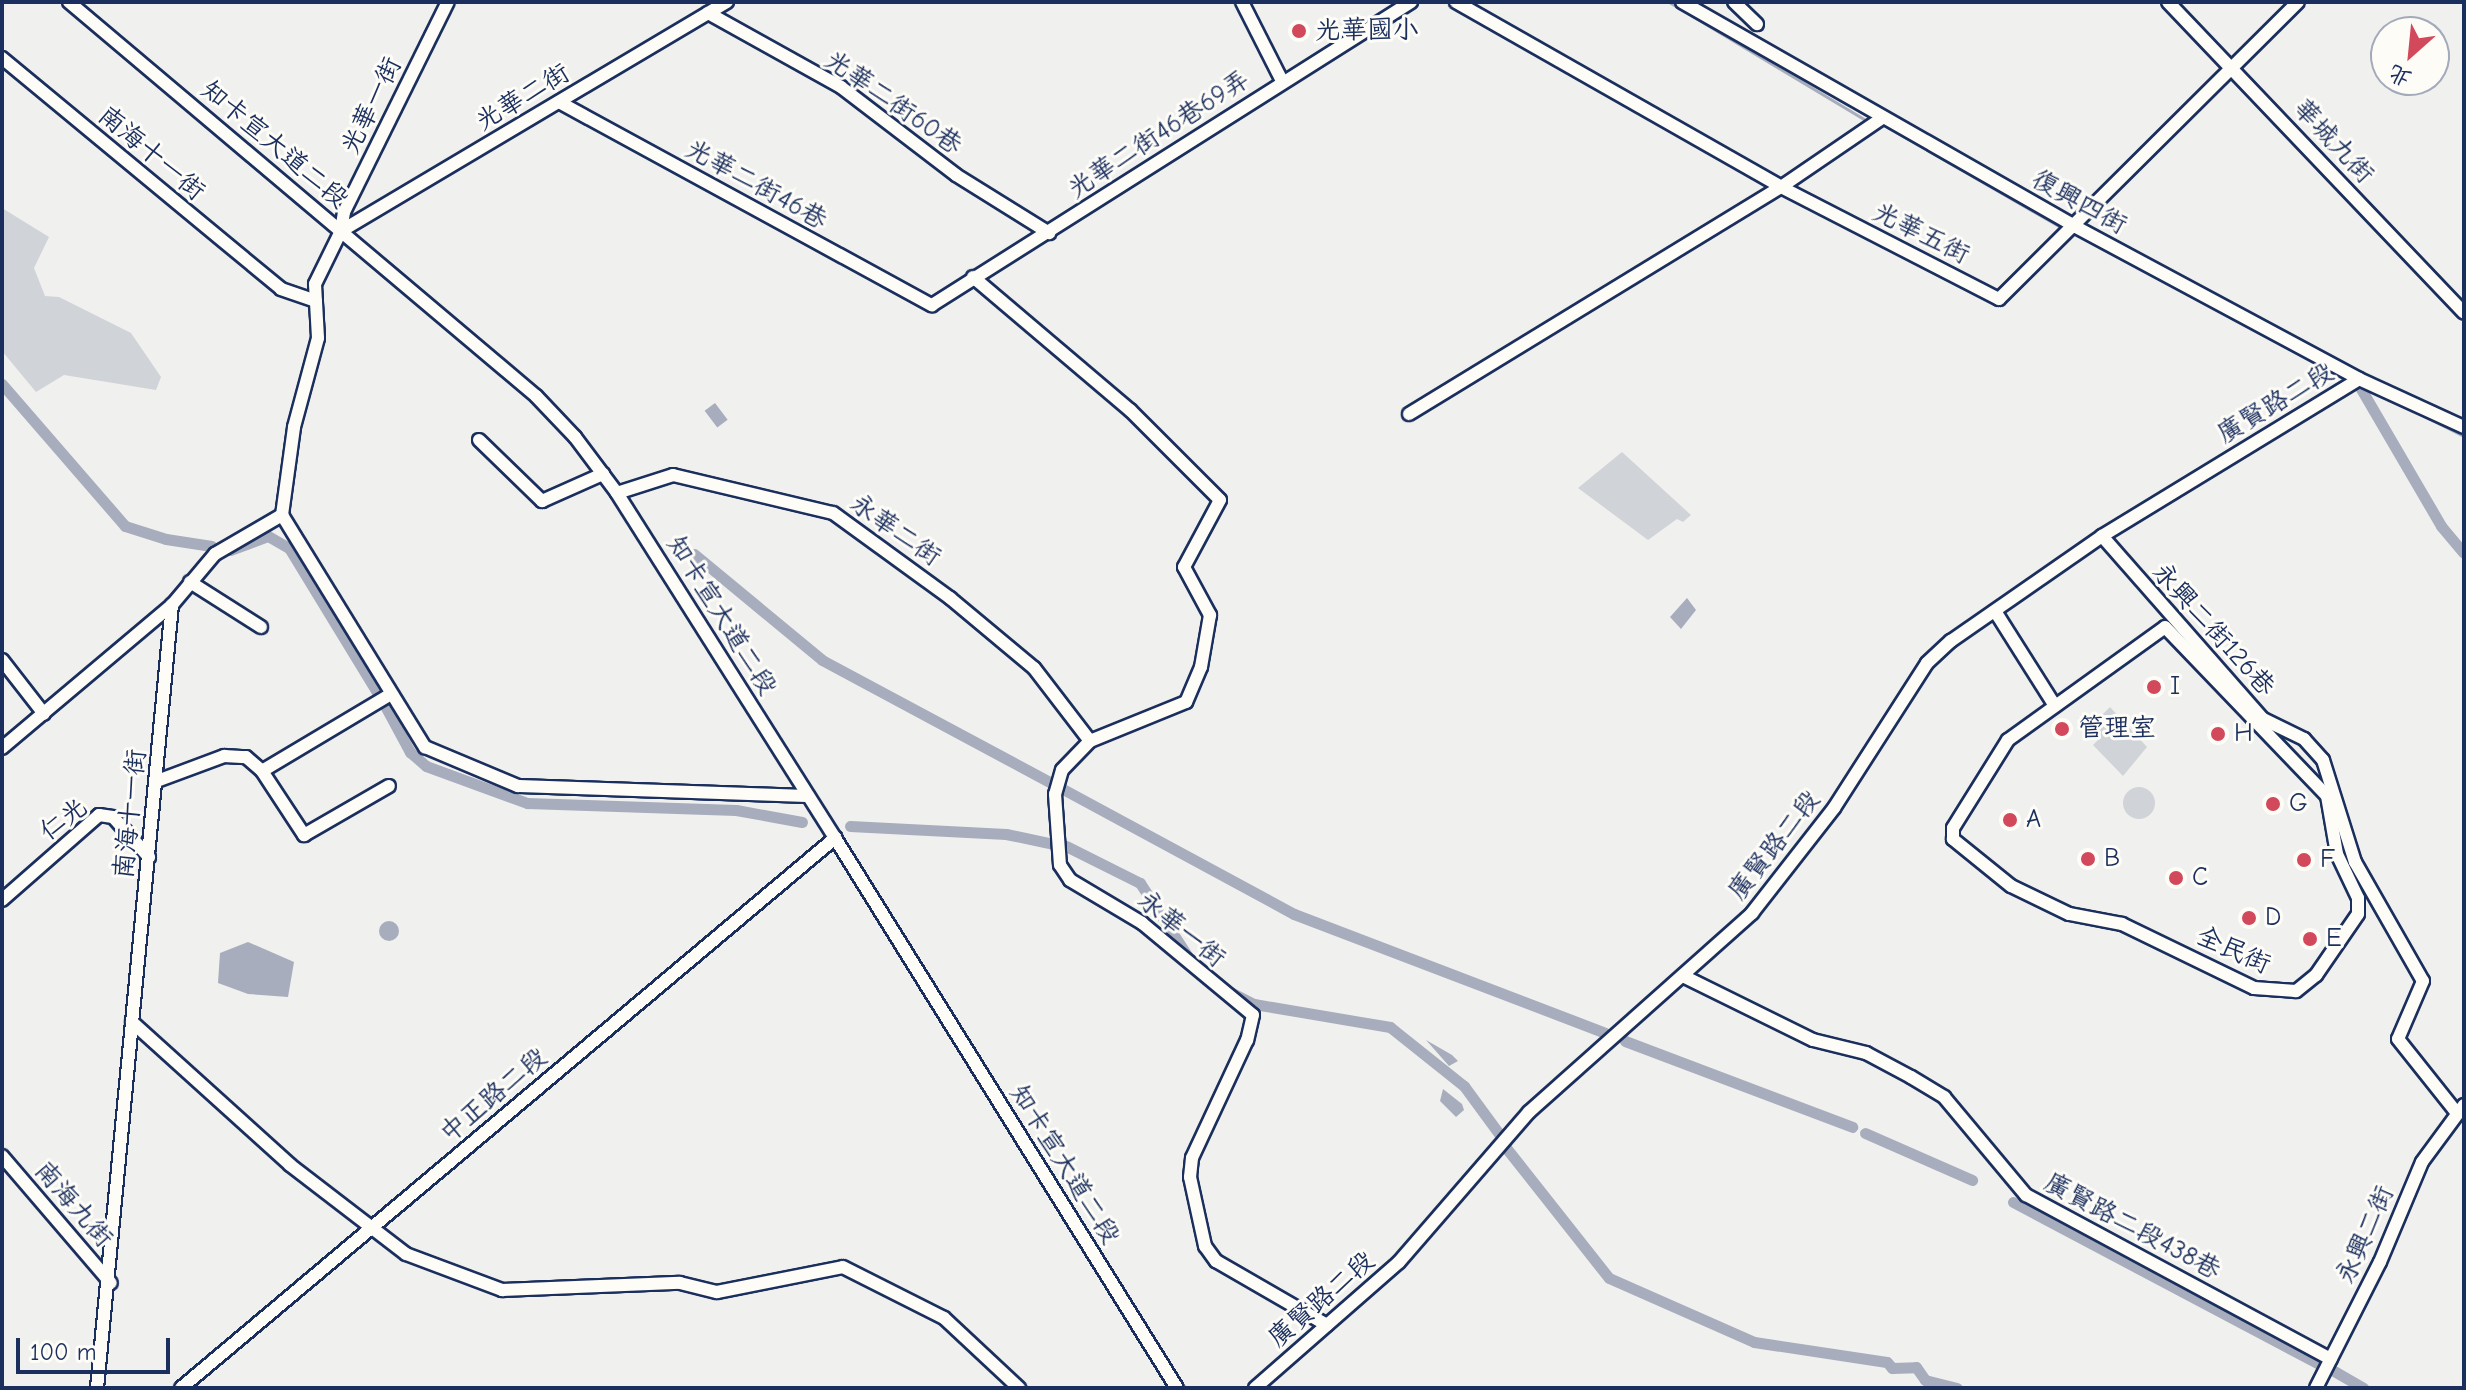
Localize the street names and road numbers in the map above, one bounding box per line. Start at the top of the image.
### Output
street label: 光華二街60巷 [819,44,967,162]
street label: 光華一街 [335,52,409,160]
street label: 光華二街 [470,58,576,138]
street label: 光華二街46巷69弄 [1062,65,1256,205]
street label: 知卡宣大道二段 [194,75,354,215]
street label: 華城九街 [2286,93,2380,191]
street label: 南海十一街 [91,100,211,208]
street label: 光華二街46巷 [680,133,832,237]
street label: 復興四街 [2026,164,2132,242]
street label: 光華五街 [1868,196,1974,272]
street label: 廣賢路二段 [2212,357,2340,451]
street label: 永華二街 [843,488,947,574]
street label: 知卡宣大道二段 [660,531,782,701]
street label: 永興二街126巷 [2145,557,2281,703]
street label: 南海十一街 [109,748,153,880]
street label: 廣賢路二段 [1723,785,1827,907]
street label: 仁光 [34,792,94,848]
street label: 永華一街 [1131,885,1231,975]
street label: 全民街 [2191,921,2275,981]
street label: 中正路二段 [434,1042,554,1150]
street label: 知卡宣大道二段 [1003,1080,1125,1250]
street label: 南海九街 [27,1156,119,1254]
street label: 廣賢路二段438巷 [2039,1167,2225,1287]
street label: 永興二街 [2331,1181,2401,1289]
street label: 廣賢路二段 [1263,1246,1381,1354]

